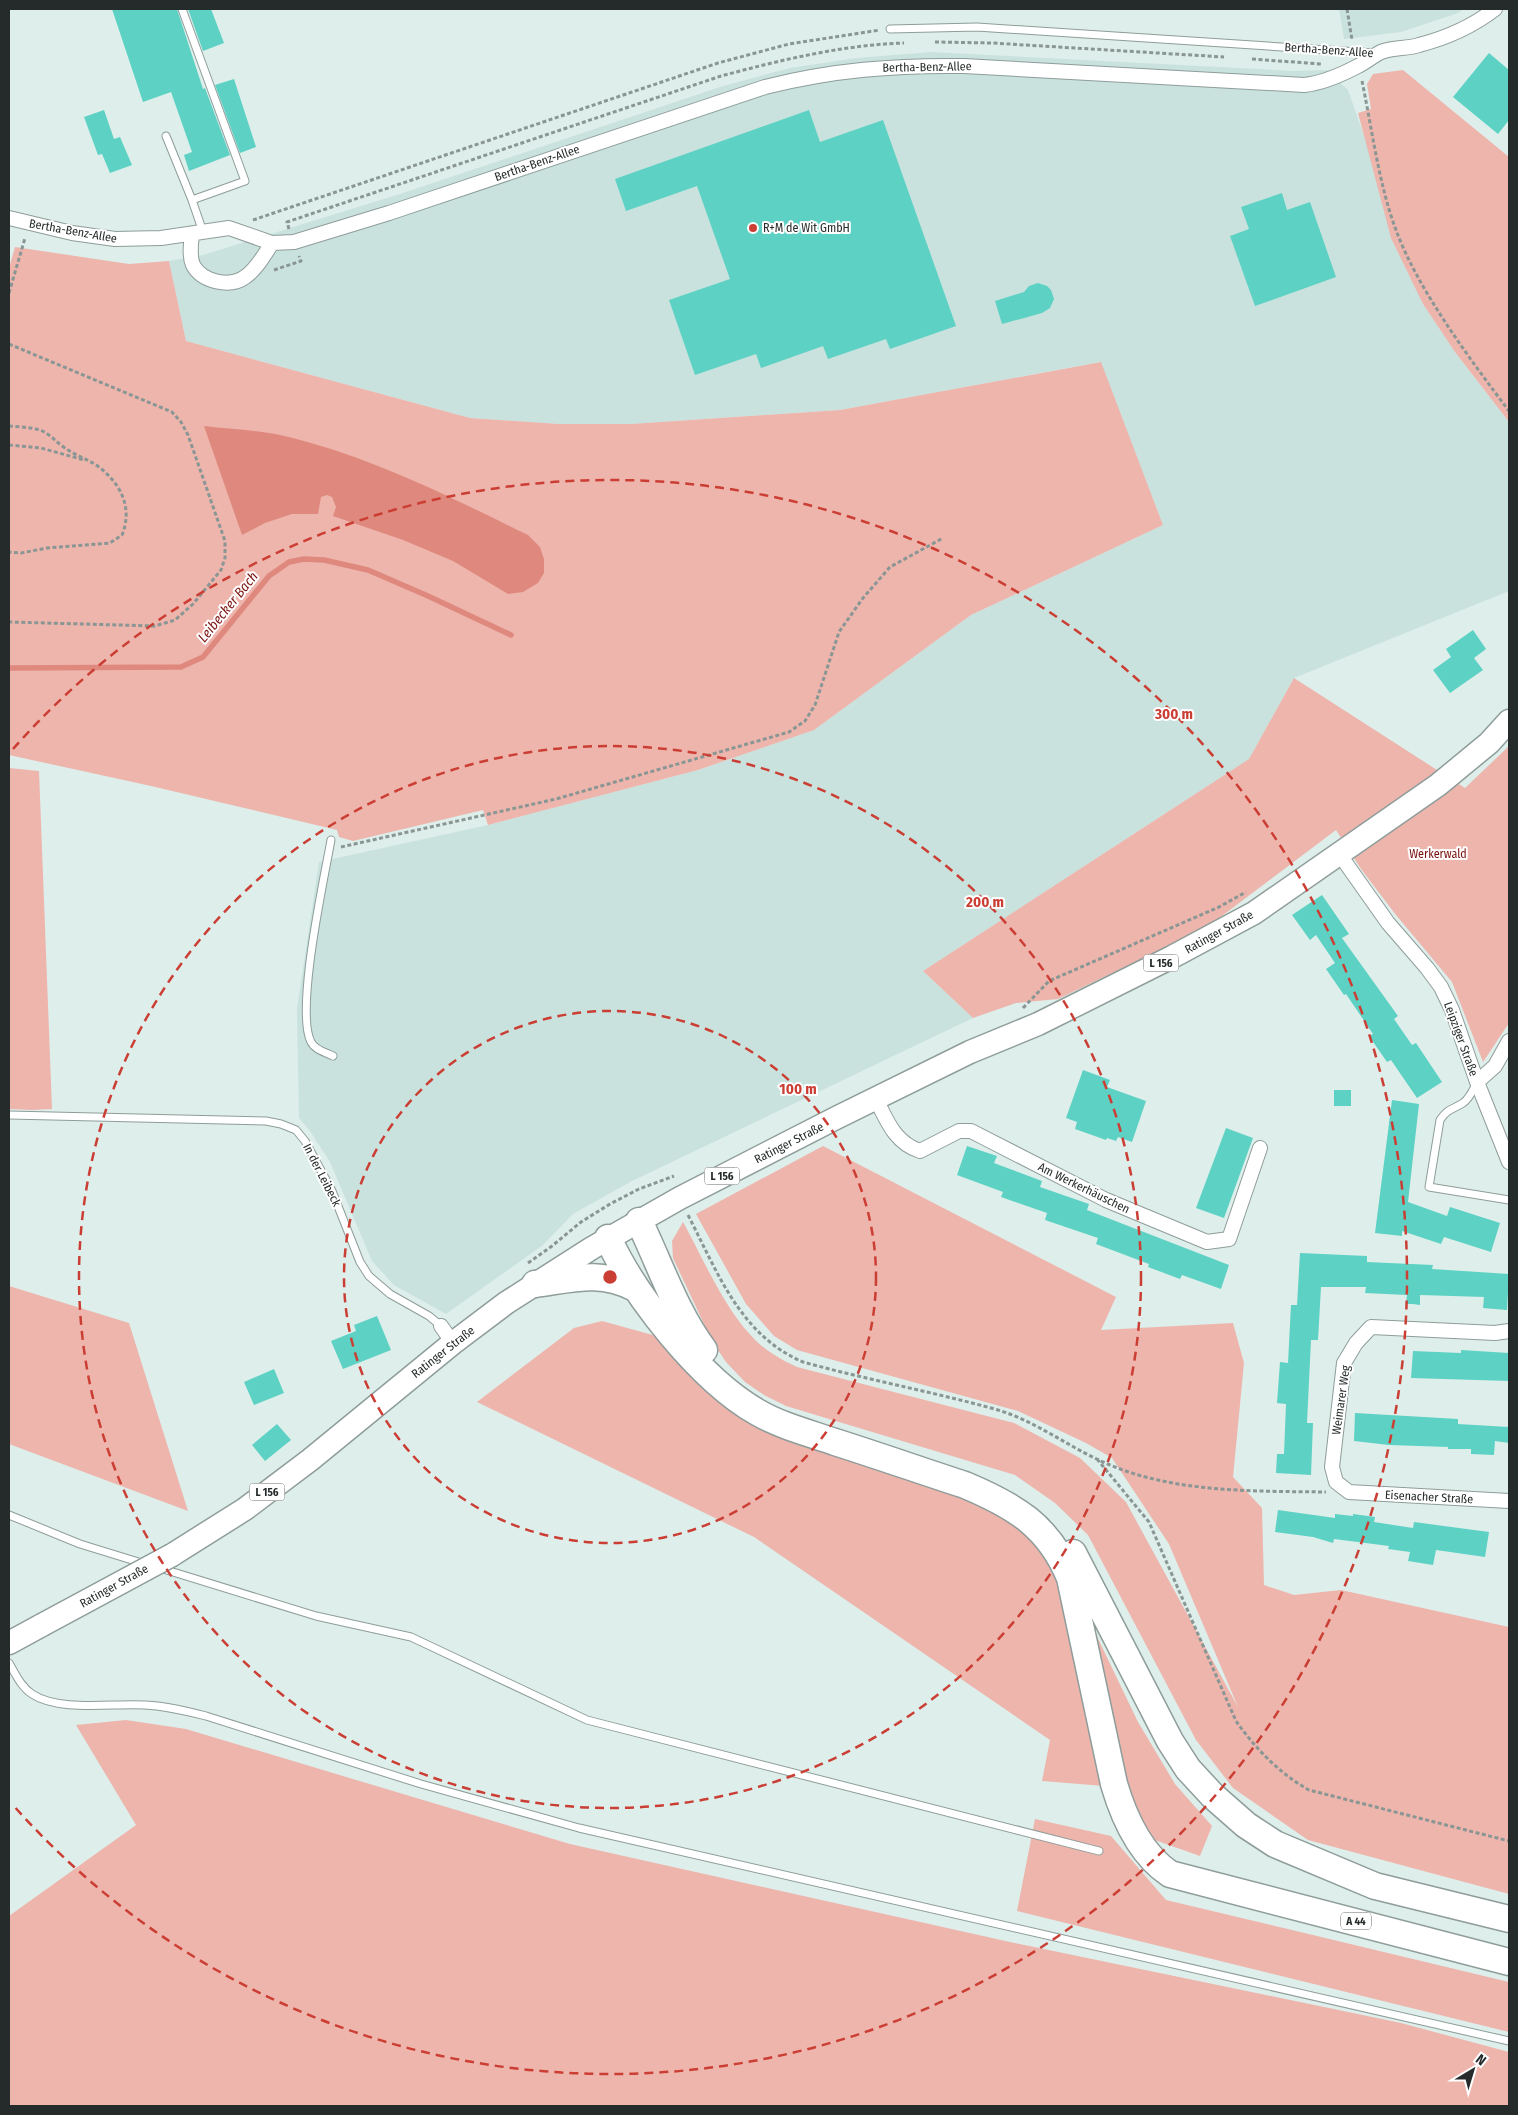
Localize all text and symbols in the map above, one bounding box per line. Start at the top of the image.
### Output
street label: Bertha-Benz-Allee [1284,40,1374,60]
street label: Bertha-Benz-Allee [882,59,972,75]
street label: Bertha-Benz-Allee [493,142,581,184]
street label: Bertha-Benz-Allee [28,216,118,246]
place label: R+M de Wit GmbH [763,221,850,235]
marker: R+M de Wit GmbH [747,222,759,234]
water label: Leibecker Bach [194,568,262,646]
text: 300 m [1154,705,1193,723]
park label: Werkerwald [1409,847,1467,861]
text: 200 m [965,893,1004,911]
street label: Ratinger Straße [1182,907,1256,957]
road number: L 156 [1144,954,1178,971]
street label: Leipziger Straße [1441,1000,1481,1078]
text: 100 m [779,1080,817,1098]
street label: Ratinger Straße [752,1120,826,1166]
street label: In der Leibeck [300,1141,344,1209]
street label: Am Werkerhäuschen [1036,1160,1132,1216]
road number: L 156 [704,1168,740,1184]
centre of rings [601,1268,619,1286]
street label: Ratinger Straße [409,1323,477,1381]
street label: Weimarer Weg [1329,1364,1353,1436]
road number: L 156 [250,1484,284,1500]
street label: Eisenacher Straße [1385,1488,1473,1506]
street label: Ratinger Straße [77,1561,151,1611]
road number: A 44 [1341,1912,1371,1930]
north arrow [1448,2045,1498,2095]
text: N [1472,2051,1489,2069]

